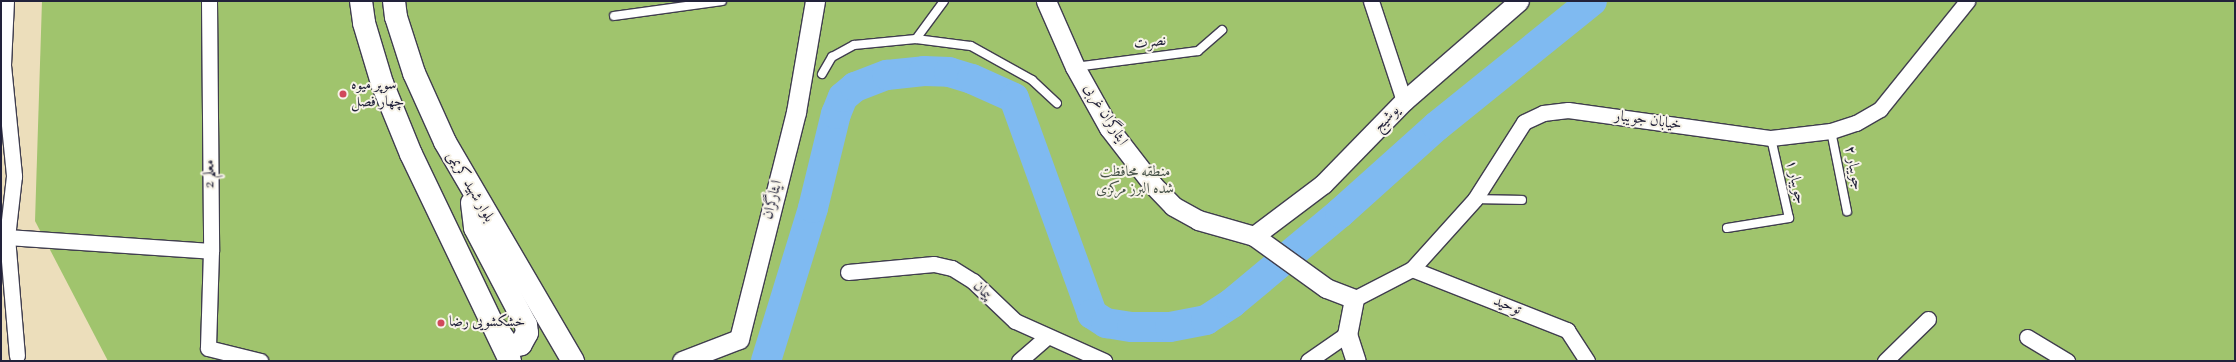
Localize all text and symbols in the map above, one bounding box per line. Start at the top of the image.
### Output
street label: نصرت [1133,32,1167,54]
place label: سوپر ميوه چهار فصل [351,76,404,111]
street label: ایثارگران غربی [1079,81,1131,149]
marker: سوپر ميوه چهار فصل [338,89,348,99]
street label: یوشیج [1370,102,1404,136]
street label: خیابان جویبار [1613,107,1683,135]
street label: جویبار ۲ [1840,144,1866,192]
street label: بلوار شهید کریمی [442,148,498,226]
street label: جویبار ۱ [1781,158,1809,206]
street label: معلم 2 [201,160,219,188]
park label: منطقه محافظت شده البرز مرکزی [1096,163,1174,198]
street label: ایثارگران [759,179,787,221]
street label: پیمان [969,278,995,304]
street label: توحید [1490,292,1524,320]
place label: خشکشویی رضا [449,314,525,332]
marker: خشکشویی رضا [436,318,446,328]

